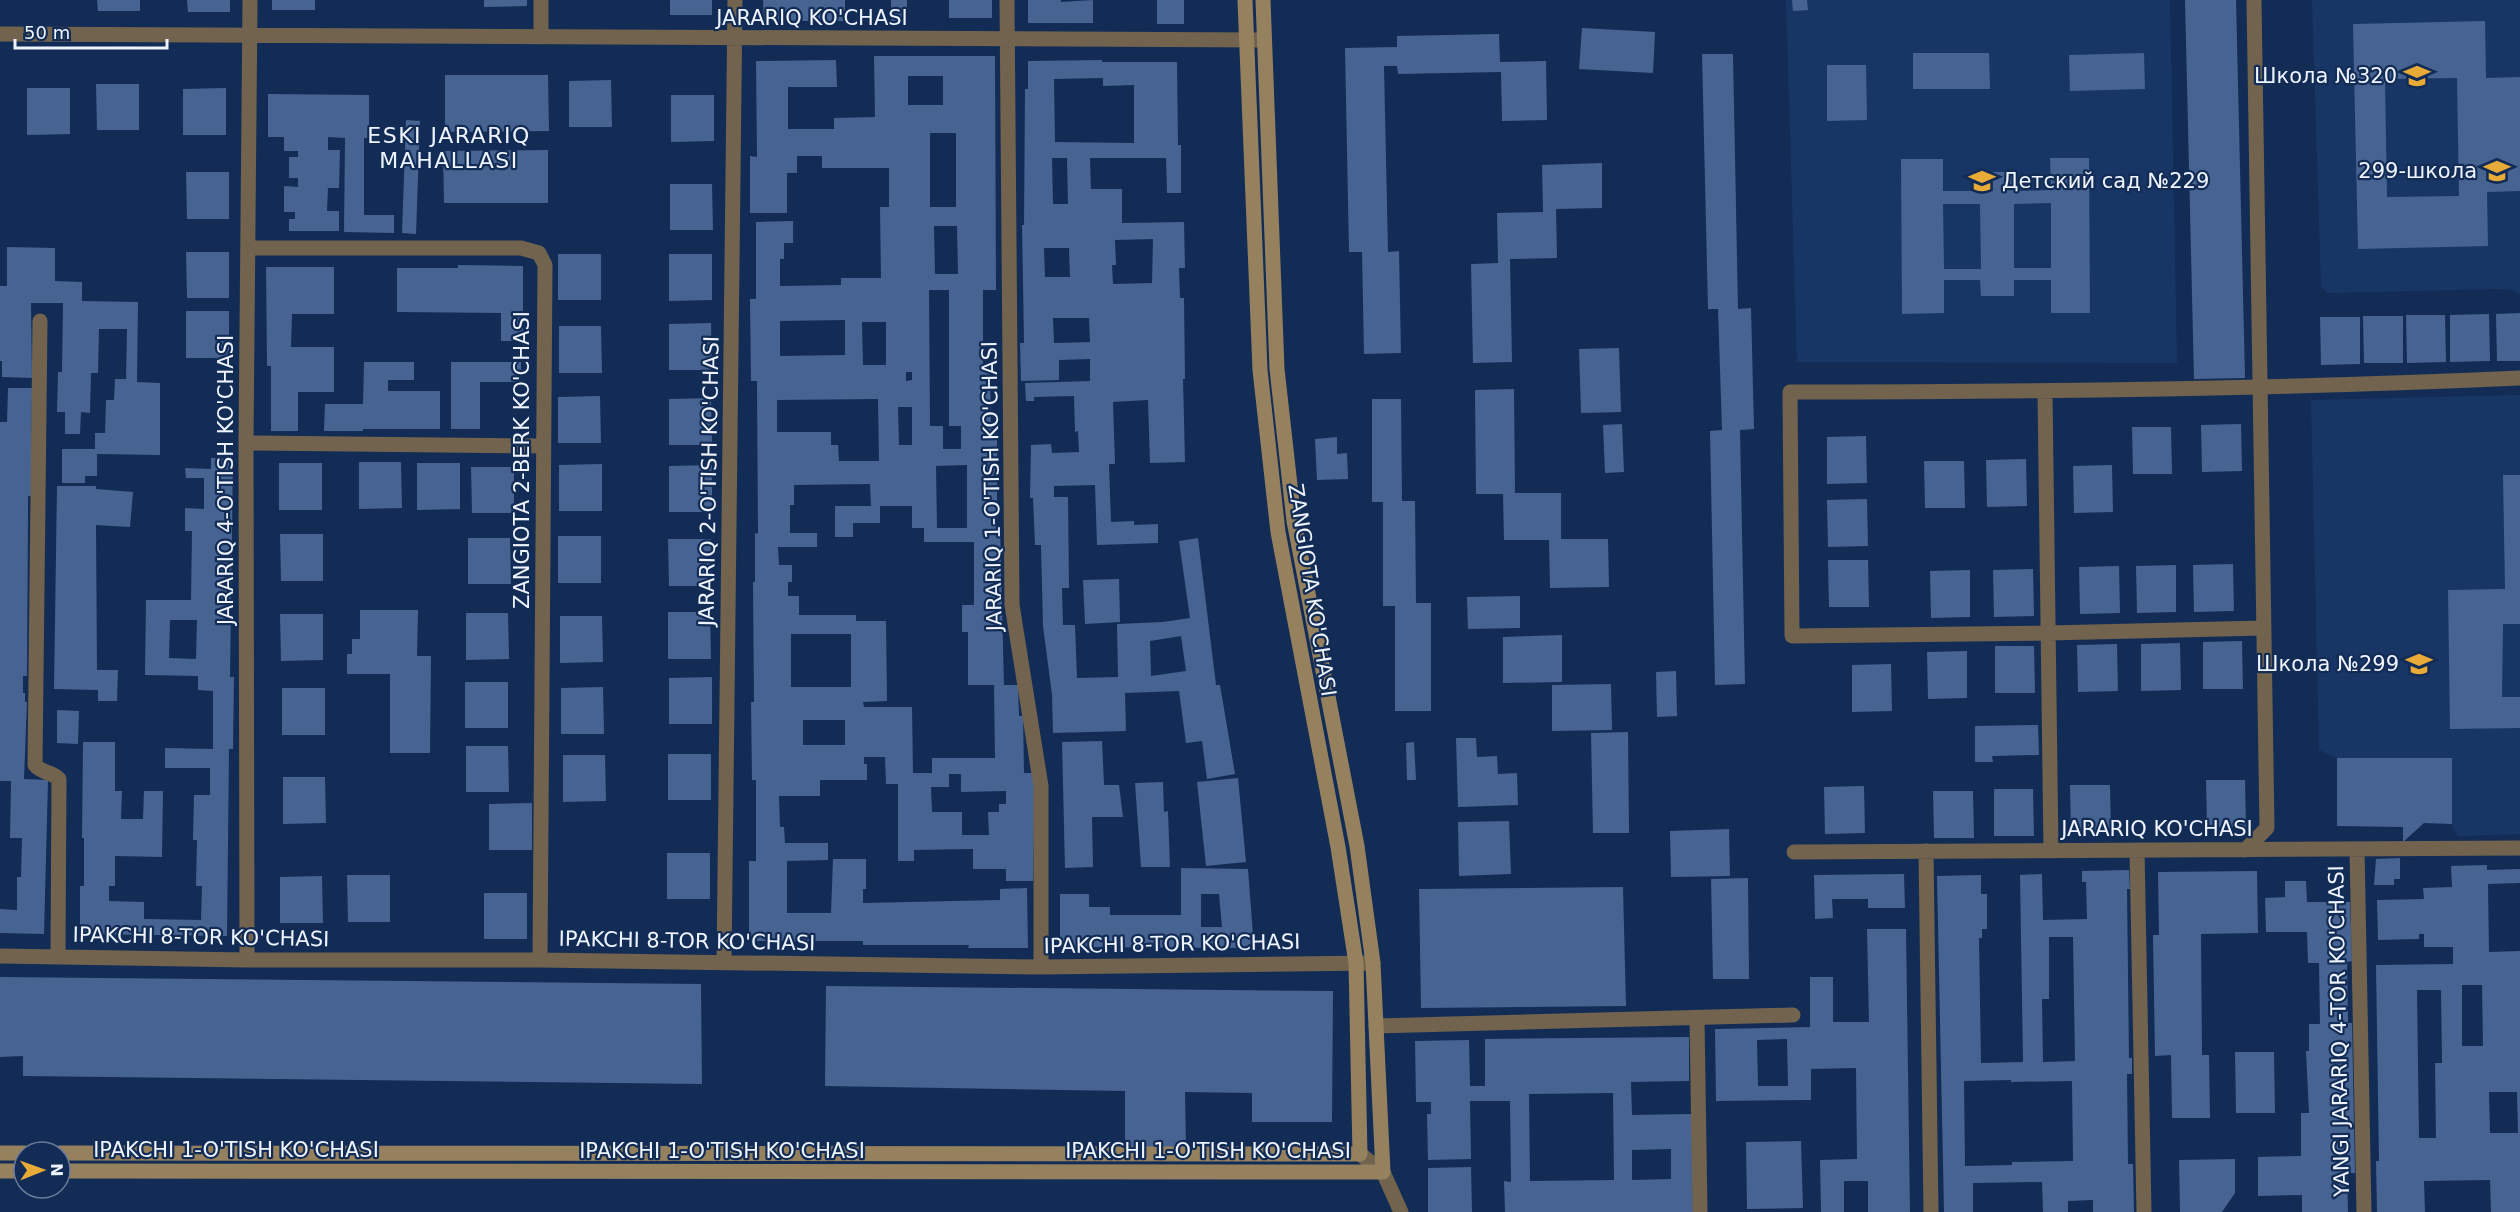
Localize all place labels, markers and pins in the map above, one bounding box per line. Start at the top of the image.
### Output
school or university icon: Школа №320 [2402,61,2432,91]
place label: Школа №320 [2254,64,2397,88]
school or university icon: 299-школа [2482,156,2512,186]
place label: 299-школа [2358,159,2477,183]
school or university icon: Детский сад №229 [1967,166,1997,196]
place label: Детский сад №229 [2002,169,2209,193]
school or university icon: Школа №299 [2404,649,2434,679]
place label: Школа №299 [2256,652,2399,676]

